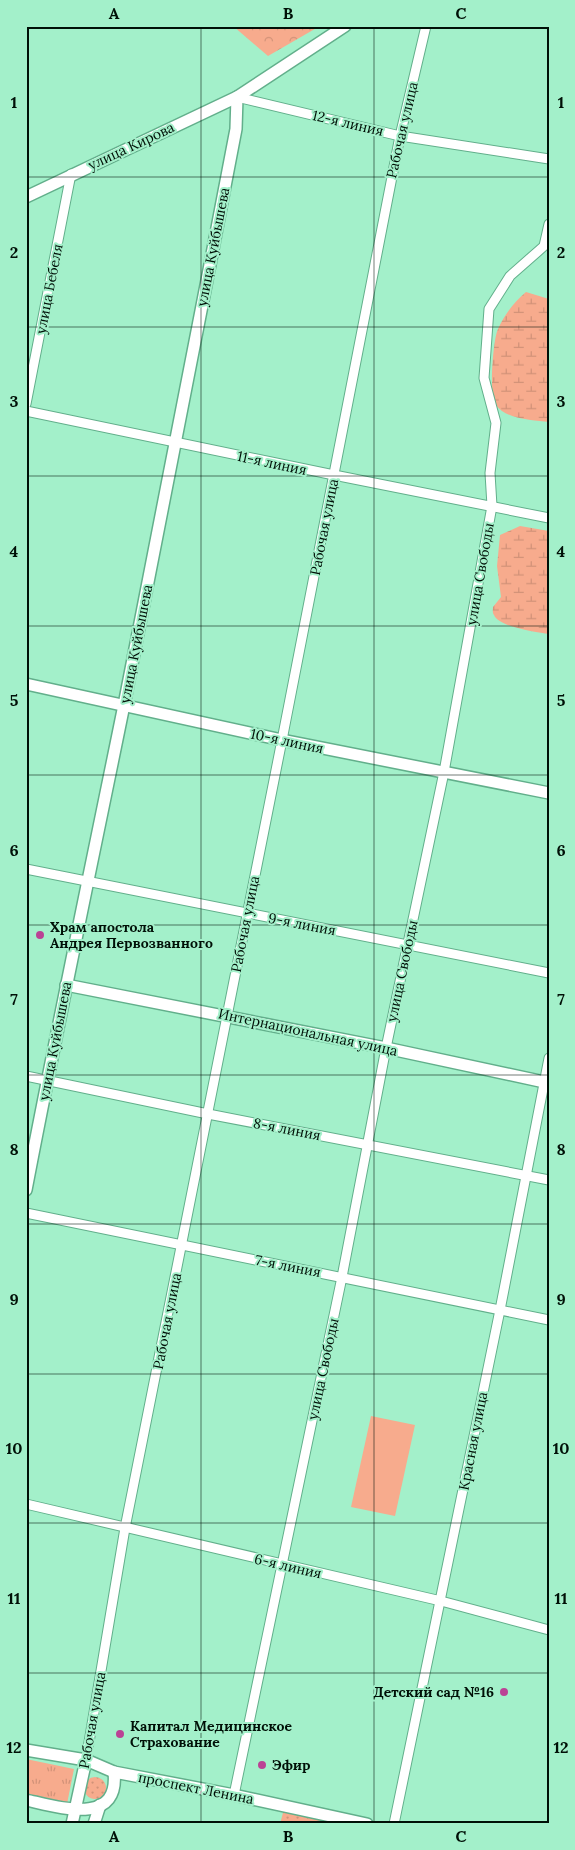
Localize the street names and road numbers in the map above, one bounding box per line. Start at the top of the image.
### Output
street label: Рабочая улица [382,80,422,180]
street label: 12-я линия [311,106,385,140]
street label: улица Кирова [85,118,177,174]
street label: улица Куйбышева [193,186,233,308]
street label: улица Бебеля [31,242,67,336]
street label: 11-я линия [236,447,308,479]
street label: Рабочая улица [306,477,342,577]
street label: улица Свободы [462,521,498,627]
street label: улица Куйбышева [116,583,156,705]
street label: 10-я линия [249,724,325,758]
street label: Рабочая улица [227,874,263,974]
street label: 9-я линия [267,909,337,939]
street label: улица Свободы [382,918,422,1024]
street label: улица Куйбышева [35,980,75,1102]
street label: Интернациональная улица [217,1004,399,1060]
street label: 8-я линия [252,1114,322,1144]
street label: 7-я линия [254,1251,322,1281]
street label: Рабочая улица [149,1271,185,1371]
street label: улица Свободы [303,1316,343,1422]
street label: Красная улица [455,1390,491,1492]
street label: 6-я линия [253,1550,323,1582]
street label: Рабочая улица [75,1670,109,1770]
street label: проспект Ленина [137,1768,255,1808]

